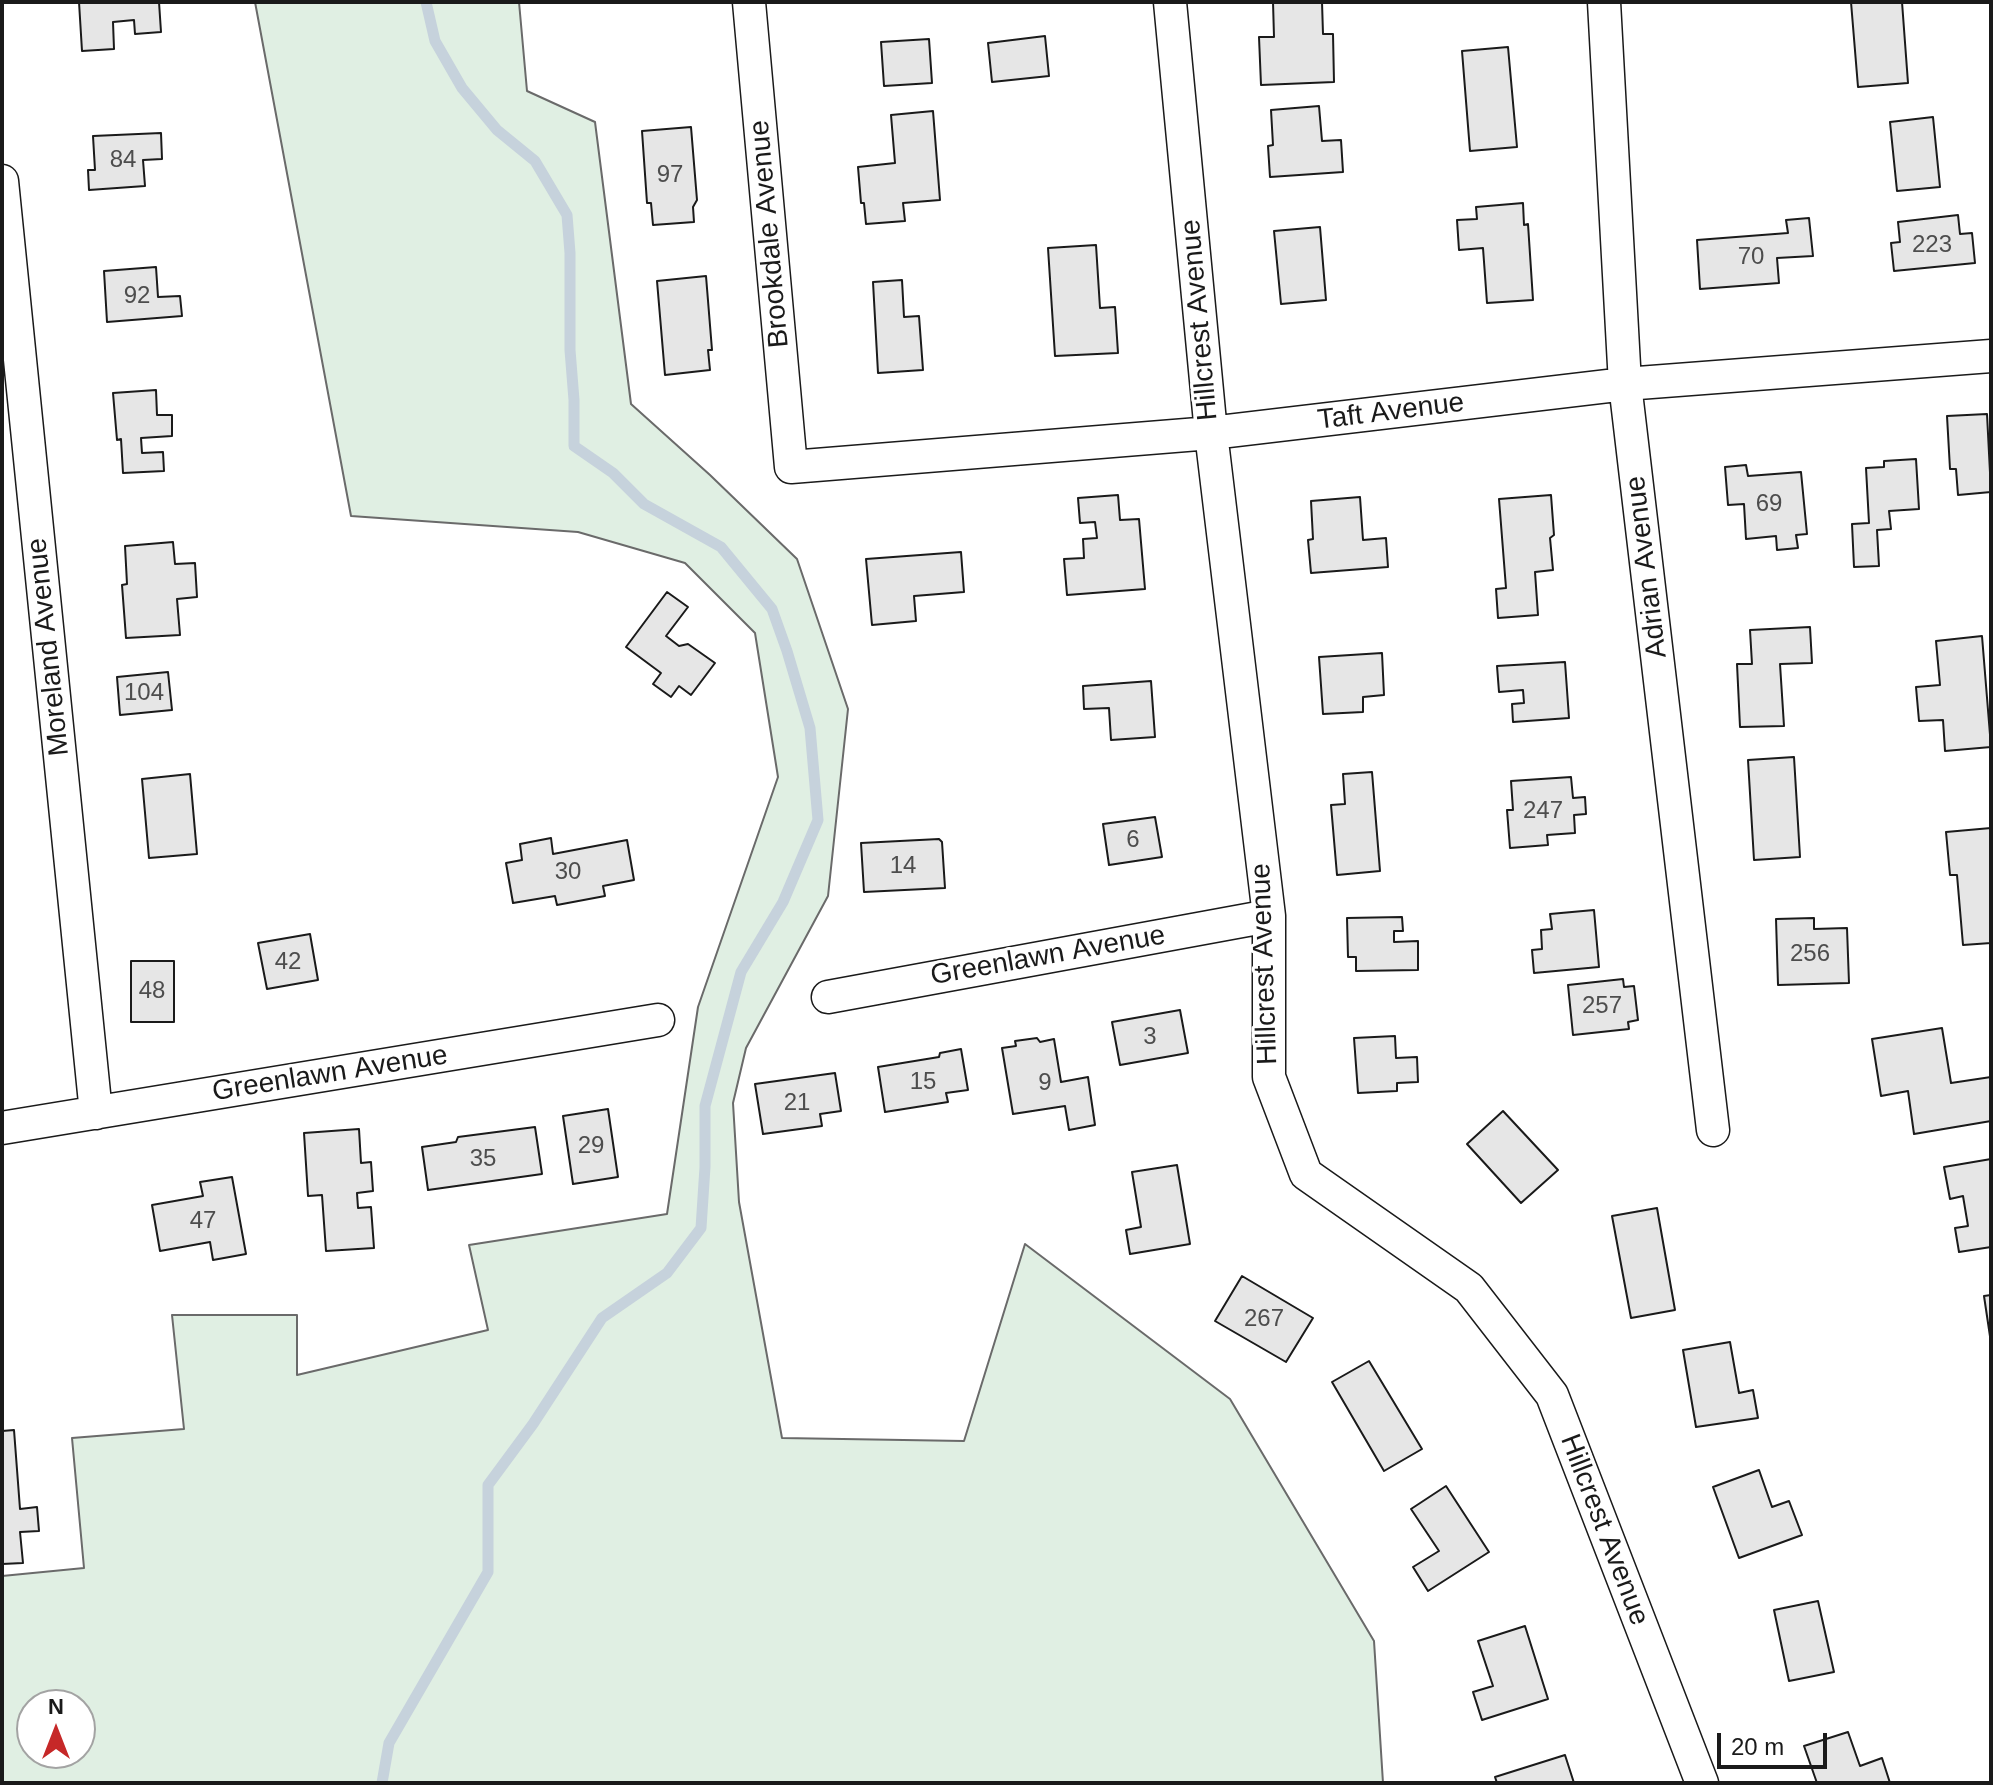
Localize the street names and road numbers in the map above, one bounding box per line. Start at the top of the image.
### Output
street label: Brookdale Avenue [743,119,797,349]
street label: Hillcrest Avenue [1174,218,1226,422]
street label: Taft Avenue [1316,386,1466,438]
street label: Adrian Avenue [1619,474,1675,660]
street label: Moreland Avenue [21,536,77,758]
street label: Hillcrest Avenue [1245,863,1285,1065]
street label: Greenlawn Avenue [928,919,1168,993]
street label: Greenlawn Avenue [210,1039,450,1109]
street label: Hillcrest Avenue [1552,1430,1656,1630]

